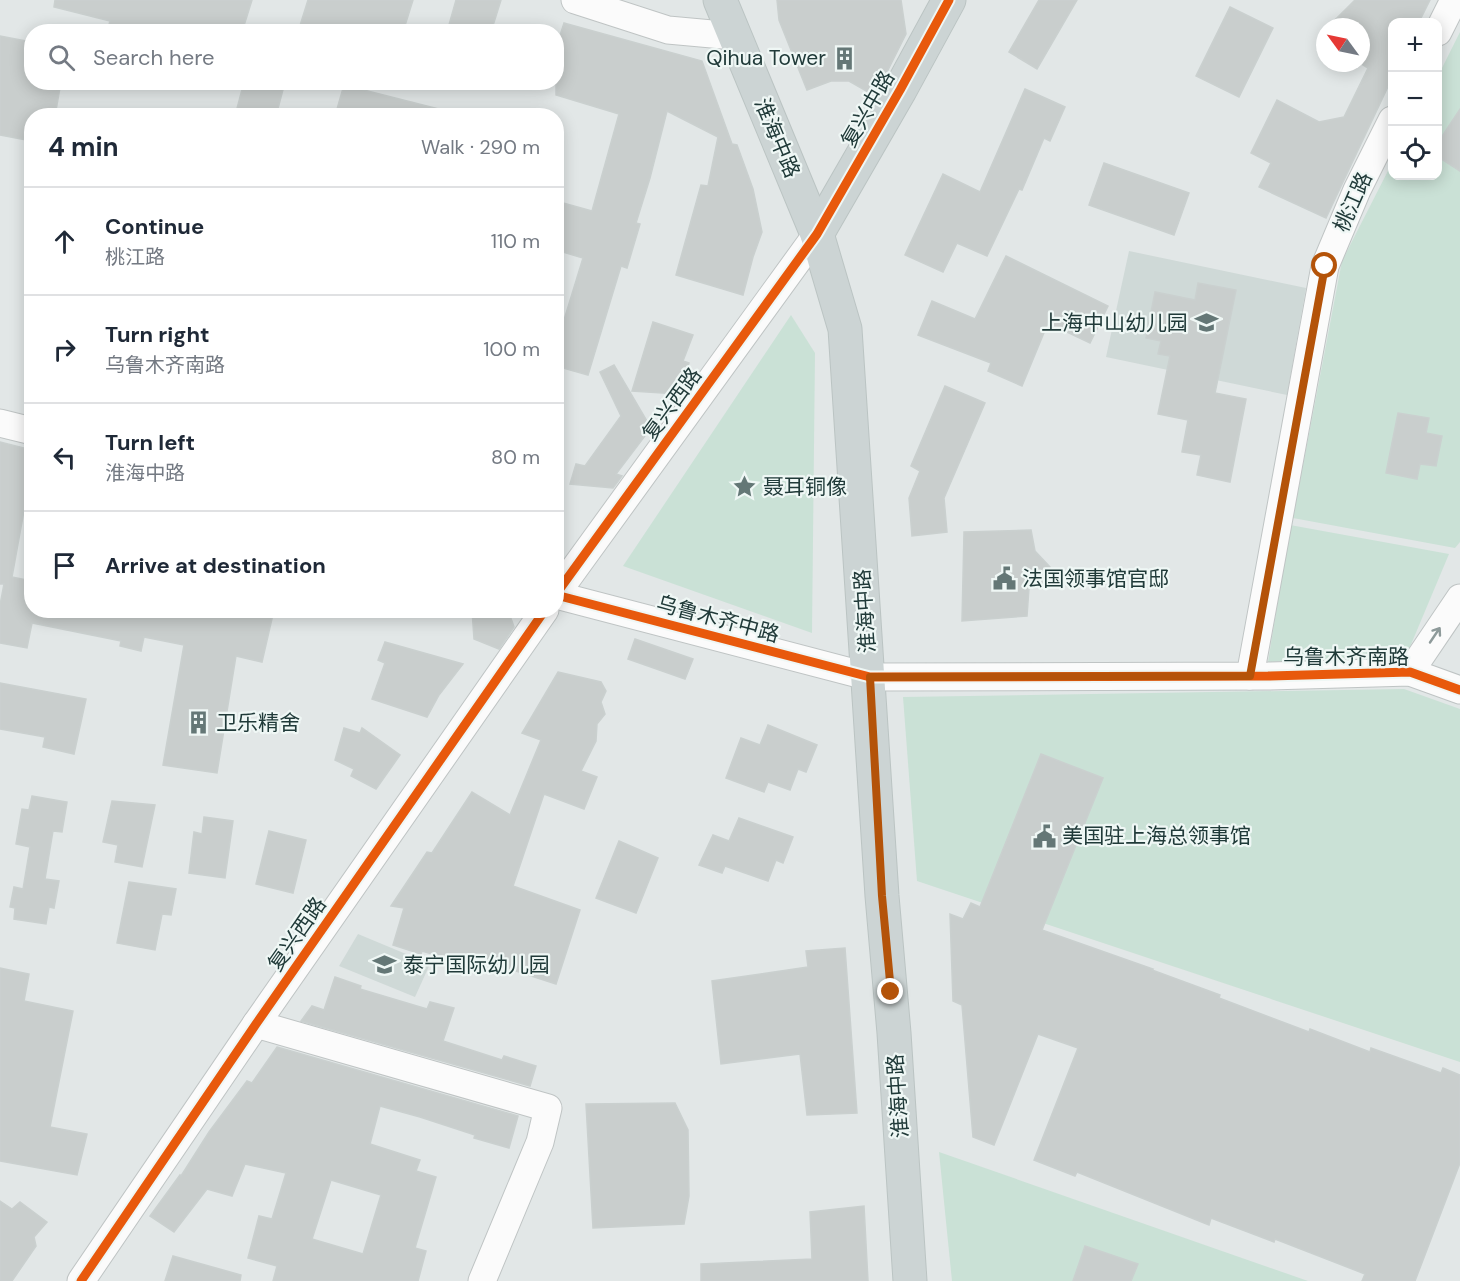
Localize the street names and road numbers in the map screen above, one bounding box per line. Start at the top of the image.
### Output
street label: 复兴中路 [835,66,901,152]
street label: 淮海中路 [748,94,806,182]
street label: 桃江路 [1327,168,1379,236]
street label: 复兴西路 [636,362,708,446]
street label: 淮海中路 [848,568,882,654]
street label: 乌鲁木齐中路 [654,589,782,649]
street label: 乌鲁木齐南路 [1283,643,1409,671]
street label: 复兴西路 [261,892,333,976]
street label: 淮海中路 [881,1053,915,1139]

